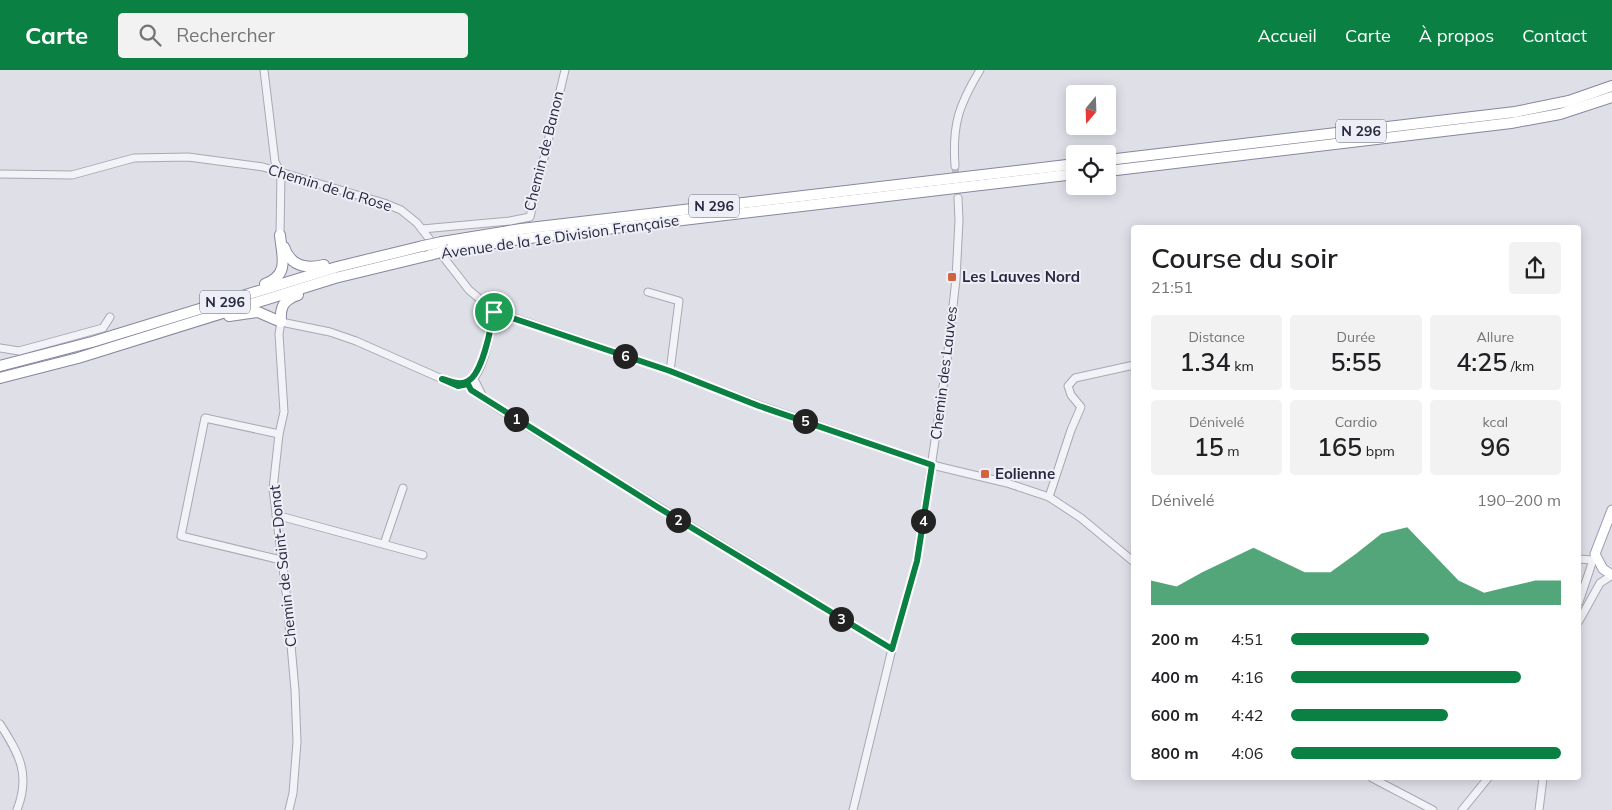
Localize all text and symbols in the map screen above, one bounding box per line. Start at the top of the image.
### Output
search box [118,13,468,58]
text: Carte [25,20,88,50]
icon: search [136,21,164,49]
text: Rechercher [176,23,275,47]
text: Accueil [1257,24,1317,47]
text: Carte [1345,24,1391,47]
text: À propos [1419,24,1494,47]
text: Contact [1522,24,1587,47]
north arrow [1066,85,1116,135]
map controls [1066,85,1116,195]
street label: Chemin de Banon [519,89,568,213]
road number: N 296 [1336,119,1386,142]
button: locate [1066,145,1116,195]
street label: Chemin de la Rose [266,160,394,215]
road number: N 296 [689,194,739,218]
street label: Avenue de la 1e Division Française [440,210,680,263]
text: Course du soir [1151,240,1338,275]
button: share [1509,242,1561,294]
place label: Les Lauves Nord [962,267,1080,286]
marker: Les Lauves Nord [946,271,958,283]
text: 21:51 [1151,277,1193,297]
road number: N 296 [200,290,250,313]
pin [473,291,515,333]
icon: arrive [480,298,508,326]
street label: Chemin des Lauves [926,305,961,441]
text: Distance [1188,328,1245,346]
text: Durée [1337,328,1375,346]
text: Allure [1477,328,1514,346]
pin: 6 [612,344,638,368]
text: 1.34 [1180,346,1231,377]
text: 5:55 [1331,346,1381,377]
text: 4:25 [1456,346,1507,377]
text: 6 [621,347,630,365]
text: km [1231,357,1254,375]
text: /km [1507,357,1534,375]
pin: 1 [504,406,528,432]
pin: 5 [792,408,818,434]
text: 1 [512,410,521,428]
text: 5 [801,412,810,430]
text: Dénivelé [1189,413,1244,431]
text: Cardio [1335,413,1377,431]
text: kcal [1483,413,1508,431]
text: 15 [1194,431,1224,462]
text: 165 [1317,431,1362,462]
text: 96 [1480,431,1510,462]
text: m [1224,442,1240,460]
text: bpm [1362,442,1395,460]
place label: Eolienne [995,464,1055,483]
marker: Eolienne [979,468,991,480]
street label: Chemin de Saint-Donat [265,484,300,648]
text: Dénivelé [1151,490,1214,510]
text: 190–200 m [1477,490,1561,510]
pin: 2 [666,508,690,532]
pin: 4 [910,508,936,534]
text: 2 [674,511,683,529]
text: 4 [919,512,928,530]
pin: 3 [828,606,854,632]
text: 3 [837,610,846,628]
text: 200 m [1151,629,1199,649]
text: 4:51 [1231,629,1263,649]
text: 400 m [1151,667,1199,687]
text: 4:16 [1231,667,1263,687]
text: 600 m [1151,705,1199,725]
text: 4:42 [1231,705,1263,725]
text: 800 m [1151,743,1199,763]
text: 4:06 [1231,743,1263,763]

